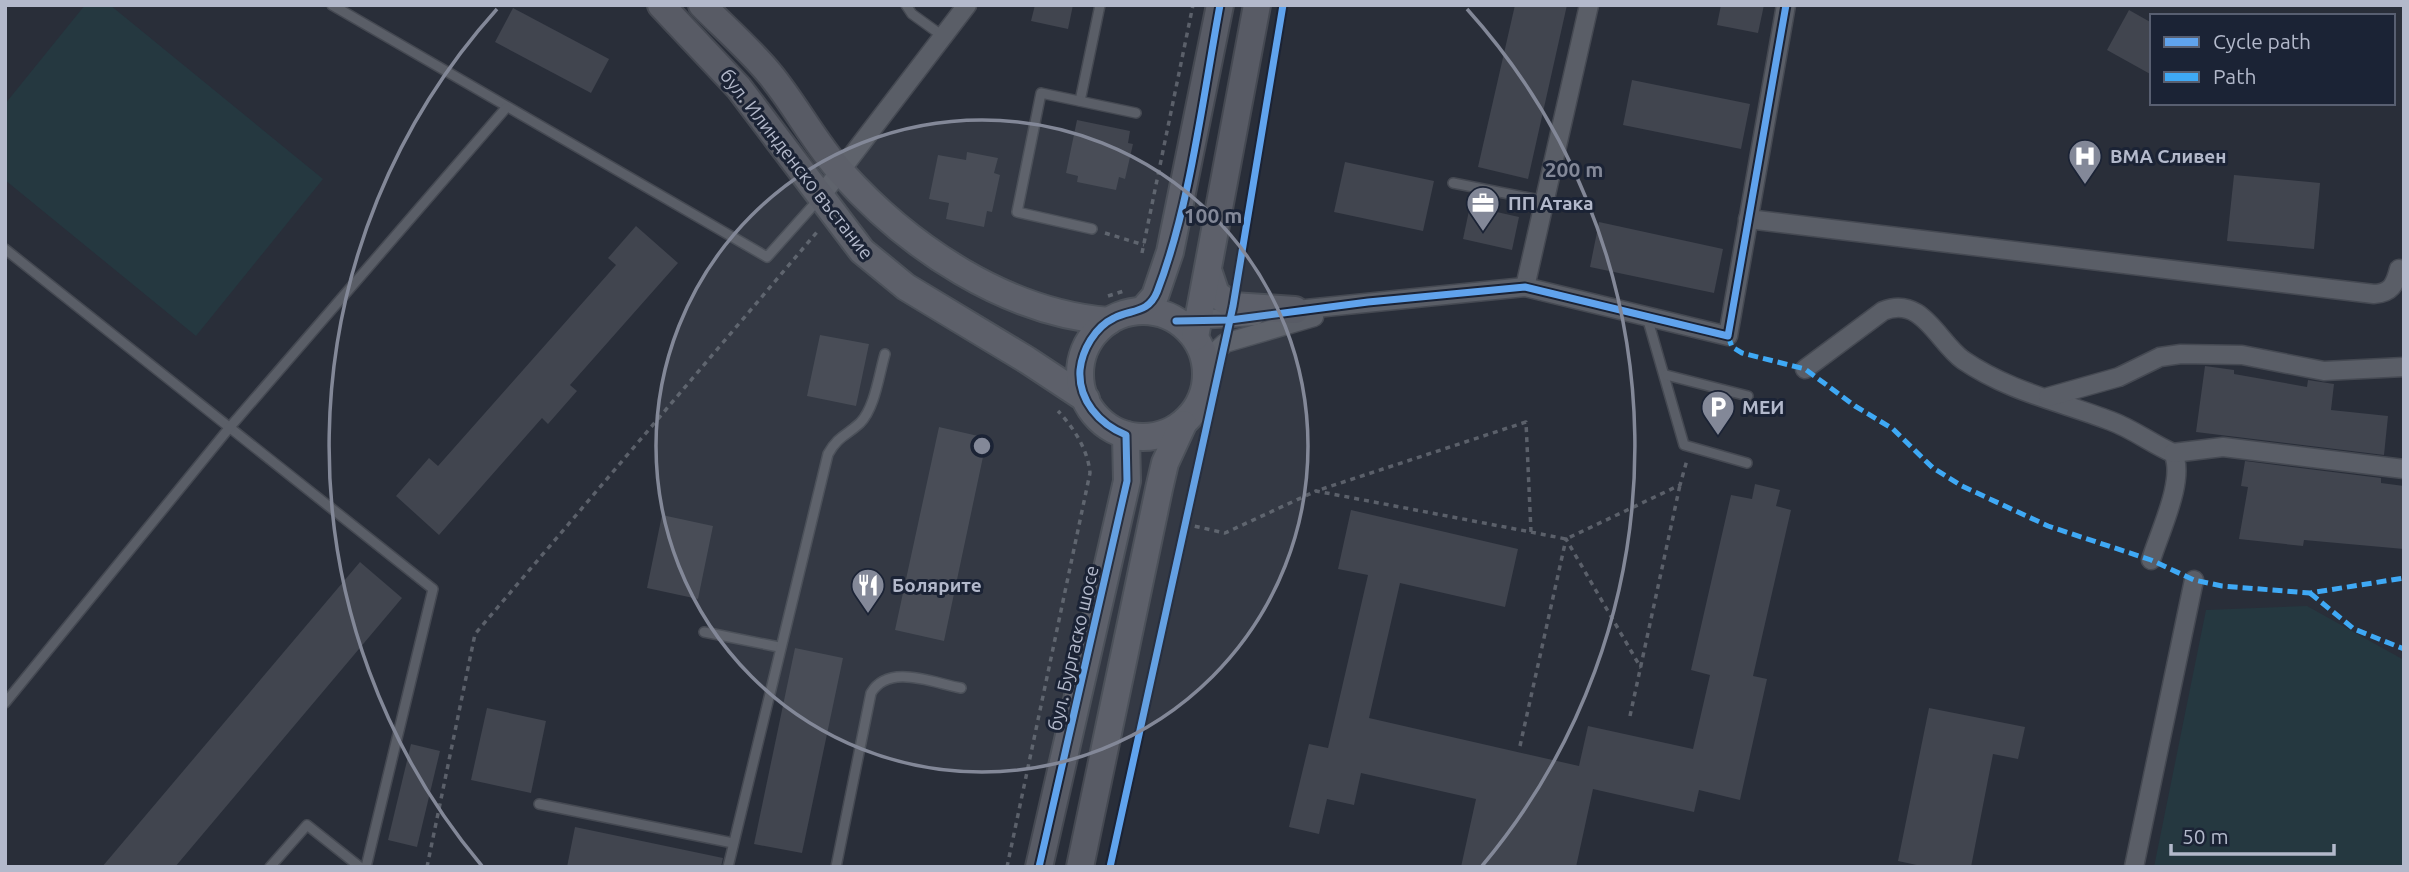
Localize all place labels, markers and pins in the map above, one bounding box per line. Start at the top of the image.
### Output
hospital icon: ВМА Сливен [2066,137,2104,186]
place label: ВМА Сливен [2110,145,2227,167]
office icon: ПП Атака [1464,184,1502,233]
place label: ПП Атака [1508,192,1594,214]
parking icon: МЕИ [1699,388,1737,437]
place label: МЕИ [1742,396,1784,418]
centre of rings [970,434,994,458]
restaurant icon: Болярите [849,566,887,615]
place label: Болярите [892,574,982,596]

